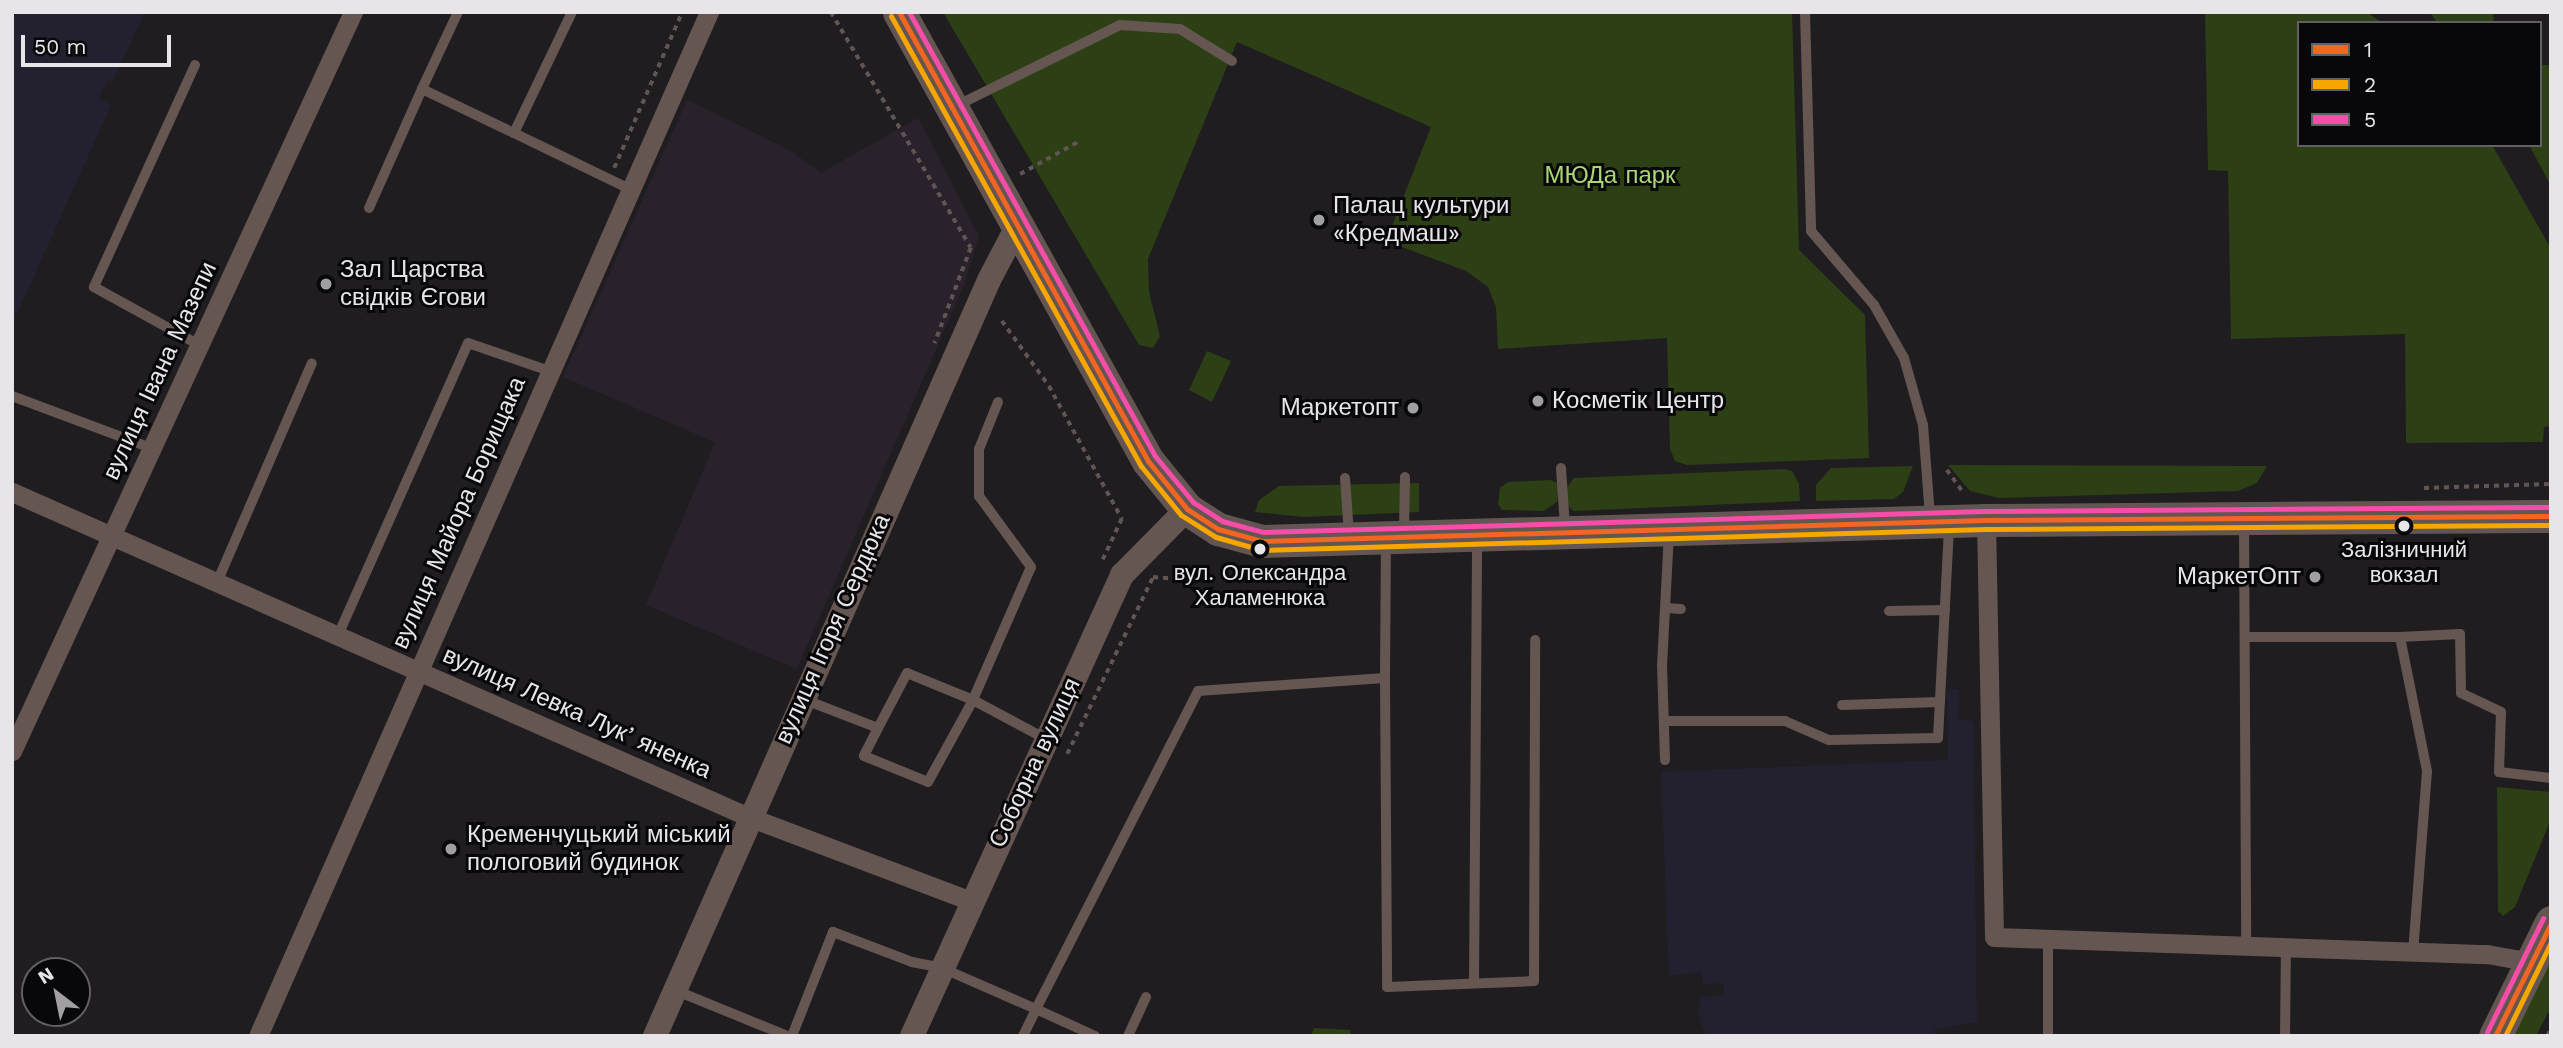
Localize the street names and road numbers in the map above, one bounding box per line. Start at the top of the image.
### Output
street label: вулиця Івана Мазепи [97,257,223,485]
street label: вулиця Майора Борищака [386,373,532,653]
street label: вулиця Ігоря Сердюка [769,510,897,748]
street label: вулиця Левка Лукʼяненка [438,641,716,785]
street label: Соборна вулиця [983,674,1087,852]

